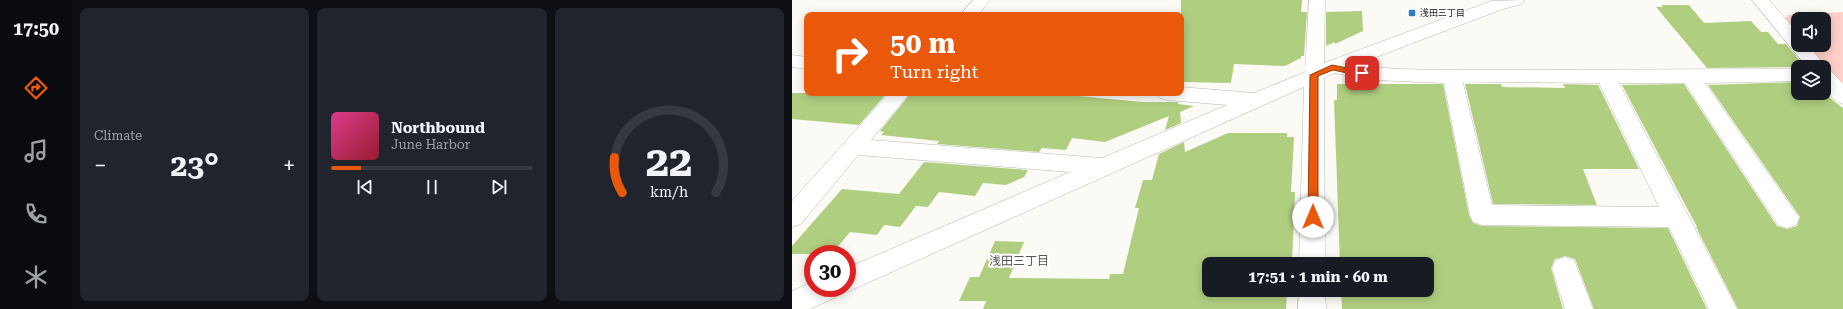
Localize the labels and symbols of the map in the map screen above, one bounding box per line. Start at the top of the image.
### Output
marker: 浅田三丁目 [1407,8,1417,18]
place label: 浅田三丁目 [1420,8,1465,18]
pin [1345,56,1379,90]
position arrow [1292,196,1334,238]
speed limit sign: 30 [804,245,856,297]
district label: 浅田三丁目 [989,254,1049,268]

